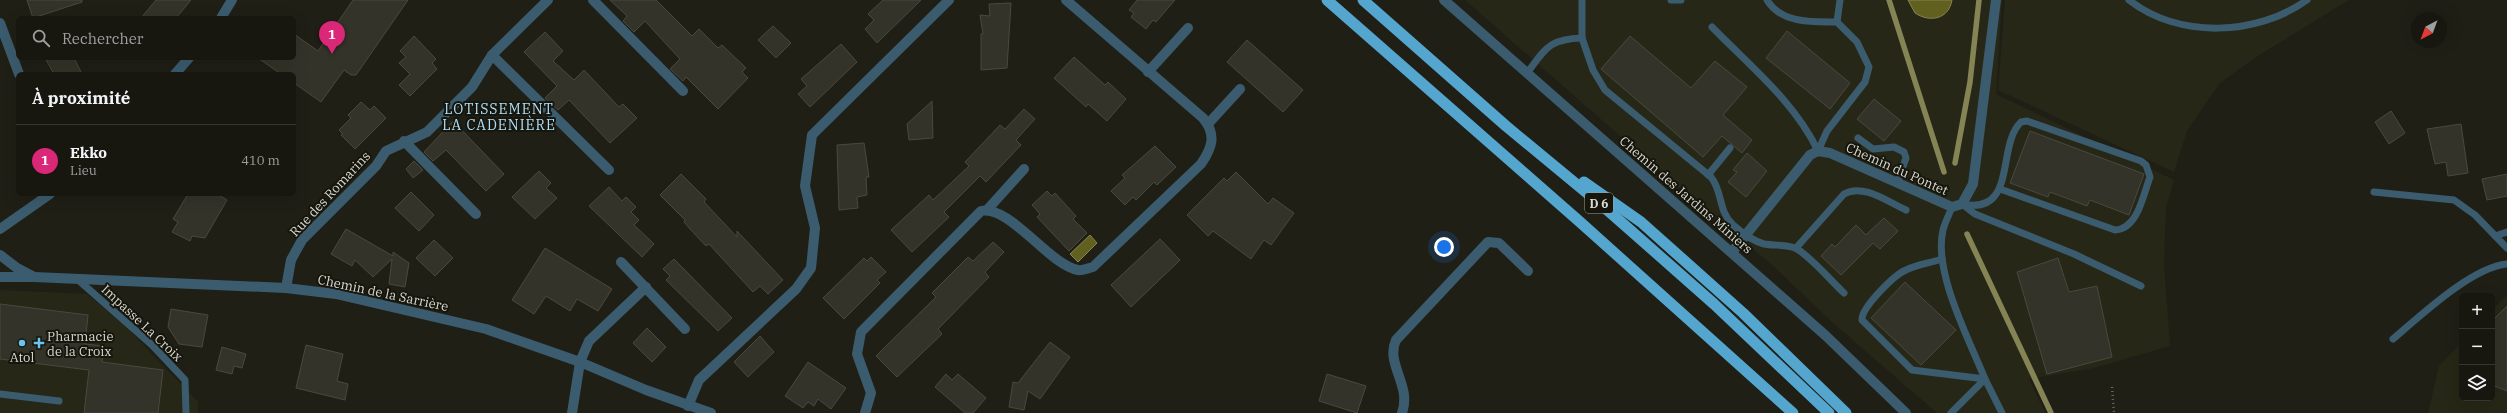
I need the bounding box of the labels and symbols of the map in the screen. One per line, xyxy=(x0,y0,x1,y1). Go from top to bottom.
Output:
north arrow xyxy=(2411,12,2447,48)
pin: 1 xyxy=(319,21,345,54)
district label: LOTISSEMENT LA CADENIÈRE xyxy=(442,100,556,134)
street label: Chemin des Jardins Miniers xyxy=(1616,133,1756,257)
street label: Chemin du Pontet xyxy=(1843,139,1951,199)
street label: Rue des Romarins xyxy=(286,148,374,240)
road number: D 6 xyxy=(1585,193,1613,213)
your location xyxy=(1434,237,1454,257)
street label: Chemin de la Sarrière xyxy=(316,271,450,315)
street label: Impasse La Croix xyxy=(98,281,186,365)
place label: Pharmacie de la Croix xyxy=(47,328,113,360)
marker: Atol xyxy=(17,338,27,348)
marker: Pharmacie de la Croix xyxy=(34,338,44,348)
place label: Atol xyxy=(10,349,34,366)

